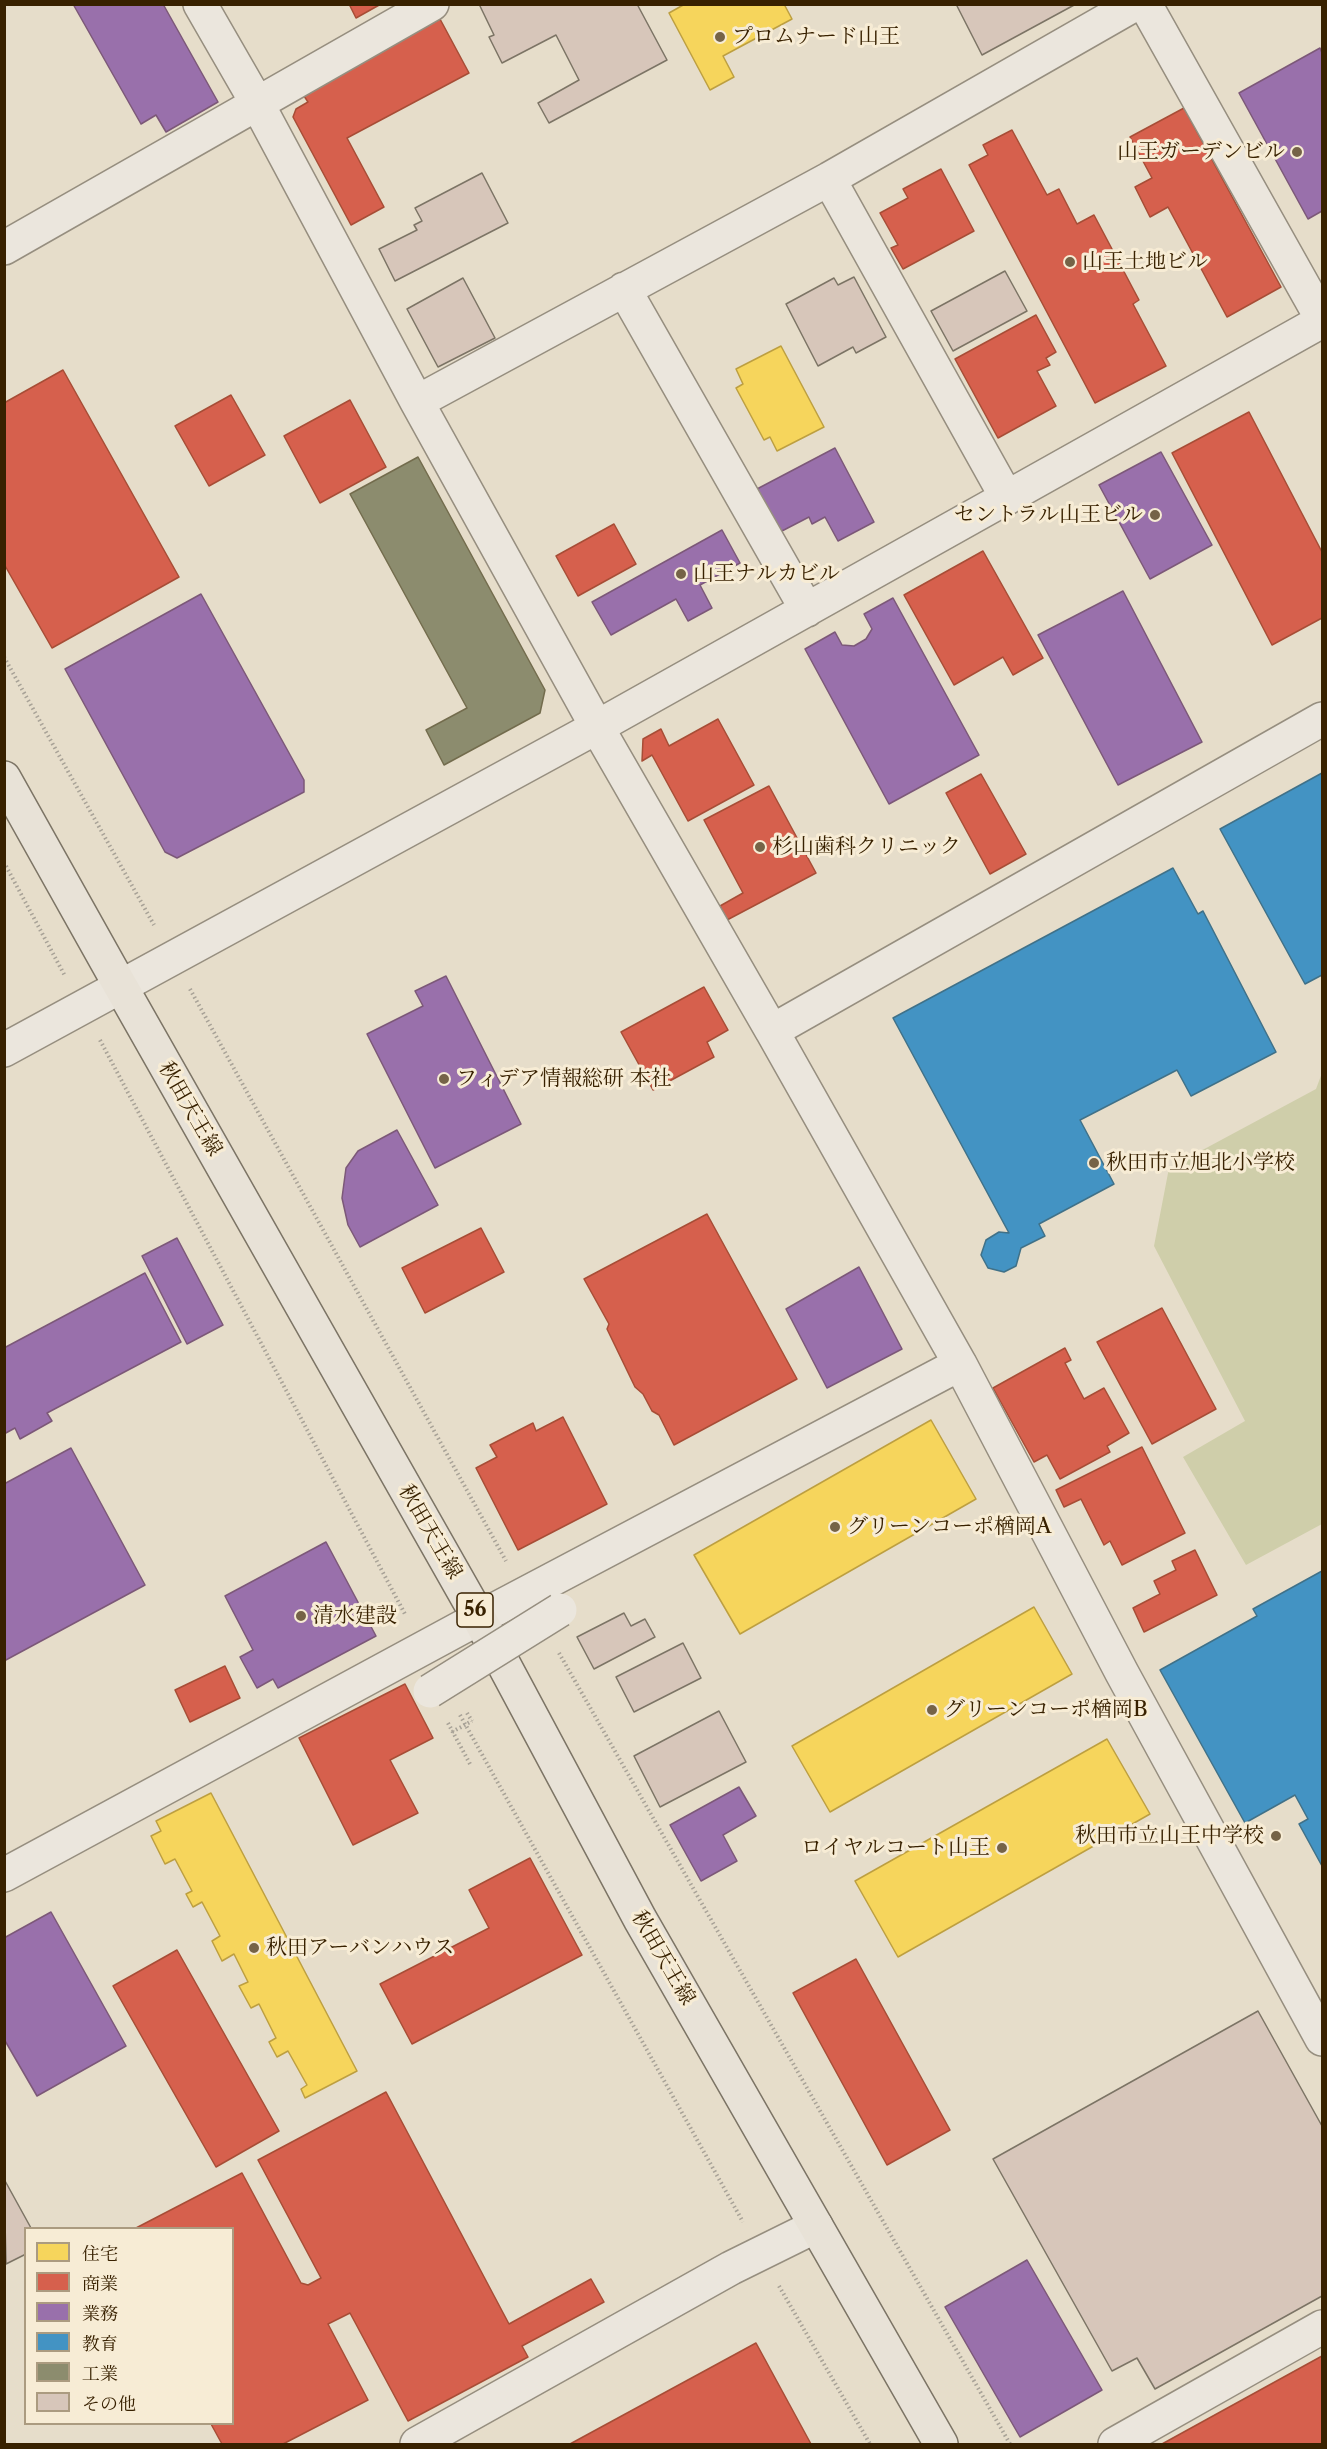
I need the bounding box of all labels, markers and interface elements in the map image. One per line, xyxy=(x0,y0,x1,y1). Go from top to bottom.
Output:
place label: プロムナード山王 xyxy=(732,24,900,50)
marker: プロムナード山王 xyxy=(713,30,727,44)
place label: 山王ガーデンビル xyxy=(1117,139,1285,165)
marker: 山王ガーデンビル xyxy=(1290,145,1304,159)
place label: 山王土地ビル xyxy=(1082,249,1208,275)
marker: 山王土地ビル xyxy=(1063,255,1077,269)
place label: セントラル山王ビル xyxy=(954,502,1143,528)
marker: セントラル山王ビル xyxy=(1148,508,1162,522)
place label: 山王ナルカビル xyxy=(693,561,840,587)
marker: 山王ナルカビル xyxy=(674,567,688,581)
place label: 杉山歯科クリニック xyxy=(772,834,961,860)
marker: 杉山歯科クリニック xyxy=(753,840,767,854)
street label: 秋田天王線 xyxy=(153,1057,227,1161)
place label: フィデア情報総研 本社 xyxy=(456,1066,672,1092)
marker: フィデア情報総研 本社 xyxy=(437,1072,451,1086)
place label: 秋田市立旭北小学校 xyxy=(1106,1150,1295,1176)
marker: 秋田市立旭北小学校 xyxy=(1087,1156,1101,1170)
street label: 秋田天王線 xyxy=(393,1480,467,1584)
place label: グリーンコーポ楢岡A xyxy=(847,1514,1052,1540)
marker: グリーンコーポ楢岡A xyxy=(828,1520,842,1534)
road number: 56 xyxy=(457,1593,493,1627)
place label: 清水建設 xyxy=(313,1603,397,1629)
marker: 清水建設 xyxy=(294,1609,308,1623)
place label: グリーンコーポ楢岡B xyxy=(944,1697,1148,1723)
marker: グリーンコーポ楢岡B xyxy=(925,1703,939,1717)
place label: 秋田市立山王中学校 xyxy=(1075,1823,1264,1849)
marker: 秋田市立山王中学校 xyxy=(1269,1829,1283,1843)
place label: ロイヤルコート山王 xyxy=(801,1835,990,1861)
marker: ロイヤルコート山王 xyxy=(995,1841,1009,1855)
street label: 秋田天王線 xyxy=(626,1906,700,2010)
place label: 秋田アーバンハウス xyxy=(266,1935,454,1961)
marker: 秋田アーバンハウス xyxy=(247,1941,261,1955)
legend xyxy=(24,2227,234,2425)
text: 住宅 xyxy=(82,2243,118,2265)
text: 商業 xyxy=(82,2273,118,2295)
text: 業務 xyxy=(82,2303,118,2325)
text: 教育 xyxy=(82,2333,118,2355)
text: 工業 xyxy=(82,2363,118,2385)
text: その他 xyxy=(82,2393,136,2415)

